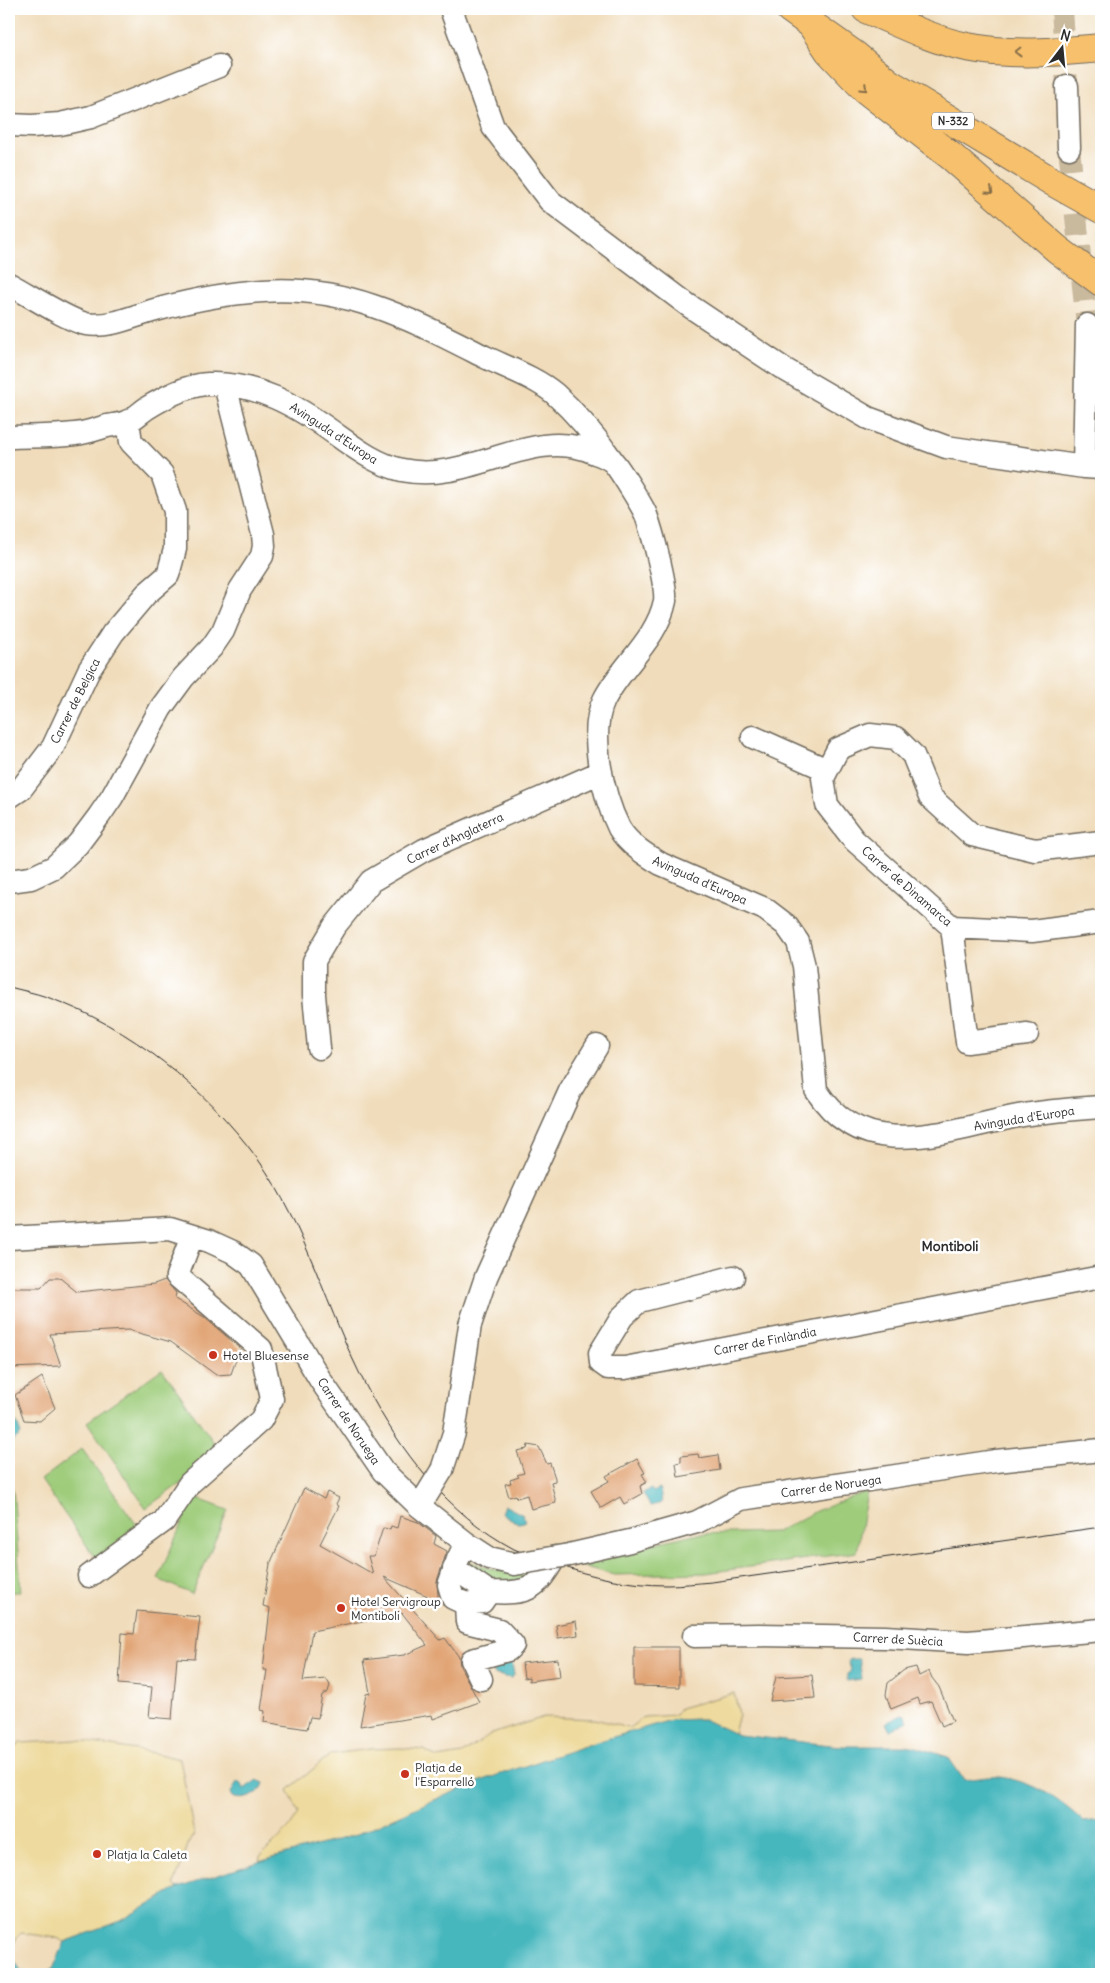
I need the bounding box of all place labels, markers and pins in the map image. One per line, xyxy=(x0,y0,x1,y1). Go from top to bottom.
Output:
place label: Hotel Bluesense xyxy=(223,1348,309,1363)
marker: Hotel Bluesense xyxy=(207,1349,219,1361)
place label: Hotel Servigroup Montiboli xyxy=(351,1594,441,1623)
marker: Hotel Servigroup Montiboli xyxy=(335,1602,347,1614)
place label: Platja de l'Esparrelló xyxy=(415,1760,474,1789)
marker: Platja de l'Esparrelló xyxy=(399,1768,411,1780)
place label: Platja la Caleta xyxy=(107,1847,187,1862)
marker: Platja la Caleta xyxy=(91,1848,103,1860)

